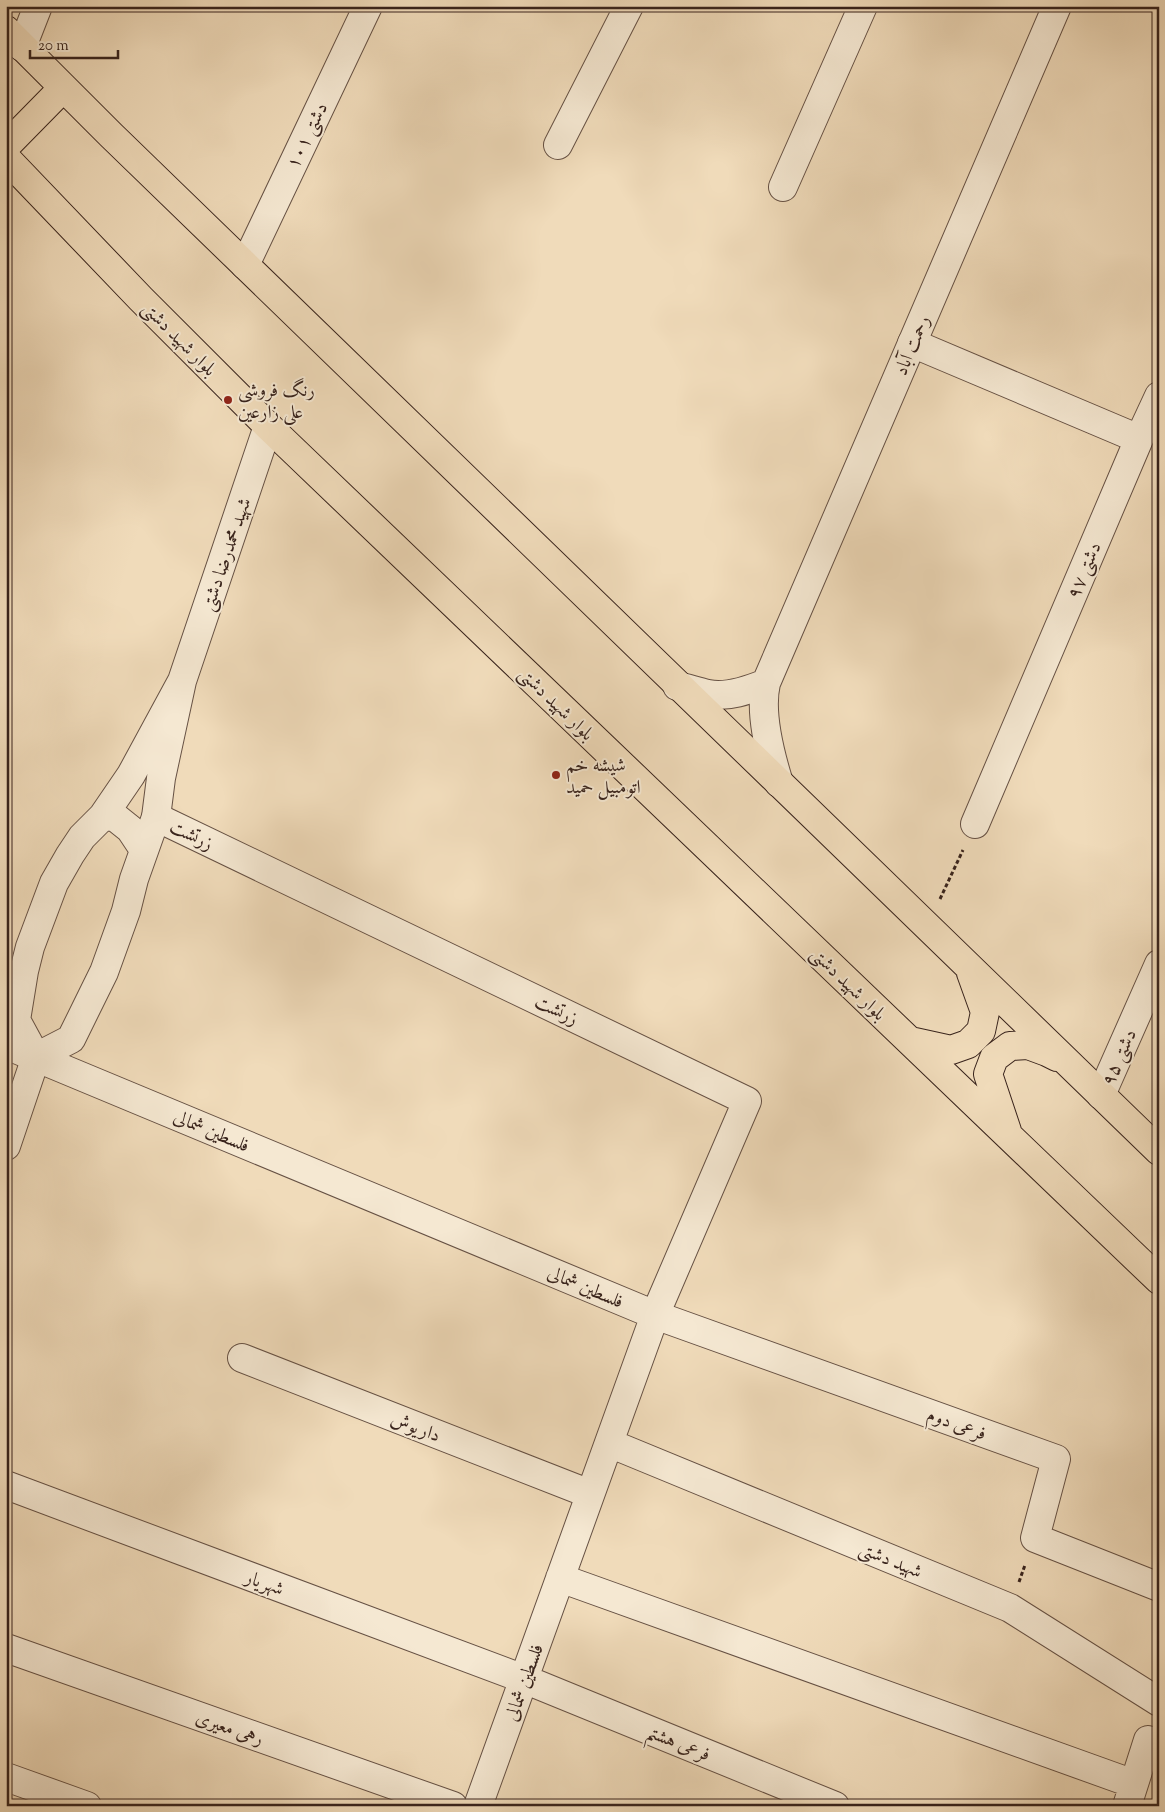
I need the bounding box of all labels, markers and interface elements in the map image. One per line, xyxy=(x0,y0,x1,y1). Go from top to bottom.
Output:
scale bar xyxy=(30,28,118,60)
text: 20 m xyxy=(38,36,69,57)
street label: دشتی ۱۰۱ xyxy=(281,98,336,174)
street label: بلوار شهید دشتی xyxy=(135,296,222,383)
street label: رحمت آباد xyxy=(889,312,938,380)
place label: رنگ فروشی علی زارعین xyxy=(238,377,315,427)
marker: رنگ فروشی علی زارعین xyxy=(222,394,234,406)
street label: شهید محمدرضا دشتی xyxy=(195,495,259,615)
street label: دشتی ۹۷ xyxy=(1061,538,1109,604)
street label: بلوار شهید دشتی xyxy=(511,662,599,748)
place label: شیشه خم اتومبیل حمید xyxy=(566,753,641,802)
marker: شیشه خم اتومبیل حمید xyxy=(550,769,562,781)
street label: زرتشت xyxy=(165,814,217,858)
street label: بلوار شهید دشتی xyxy=(803,942,891,1028)
street label: زرتشت xyxy=(530,989,582,1033)
street label: دشتی ۹۵ xyxy=(1096,1025,1145,1091)
street label: فلسطین شمالی xyxy=(169,1104,253,1160)
street label: فلسطین شمالی xyxy=(543,1260,627,1316)
street label: فرعی دوم xyxy=(922,1402,990,1449)
street label: داریوش xyxy=(386,1406,444,1450)
street label: شهید دشتی xyxy=(854,1536,926,1586)
street label: شهریار xyxy=(239,1564,287,1604)
street label: فلسطین شمالی xyxy=(499,1640,552,1725)
street label: رهی معیری xyxy=(191,1705,267,1754)
street label: فرعی هشتم xyxy=(641,1719,714,1773)

